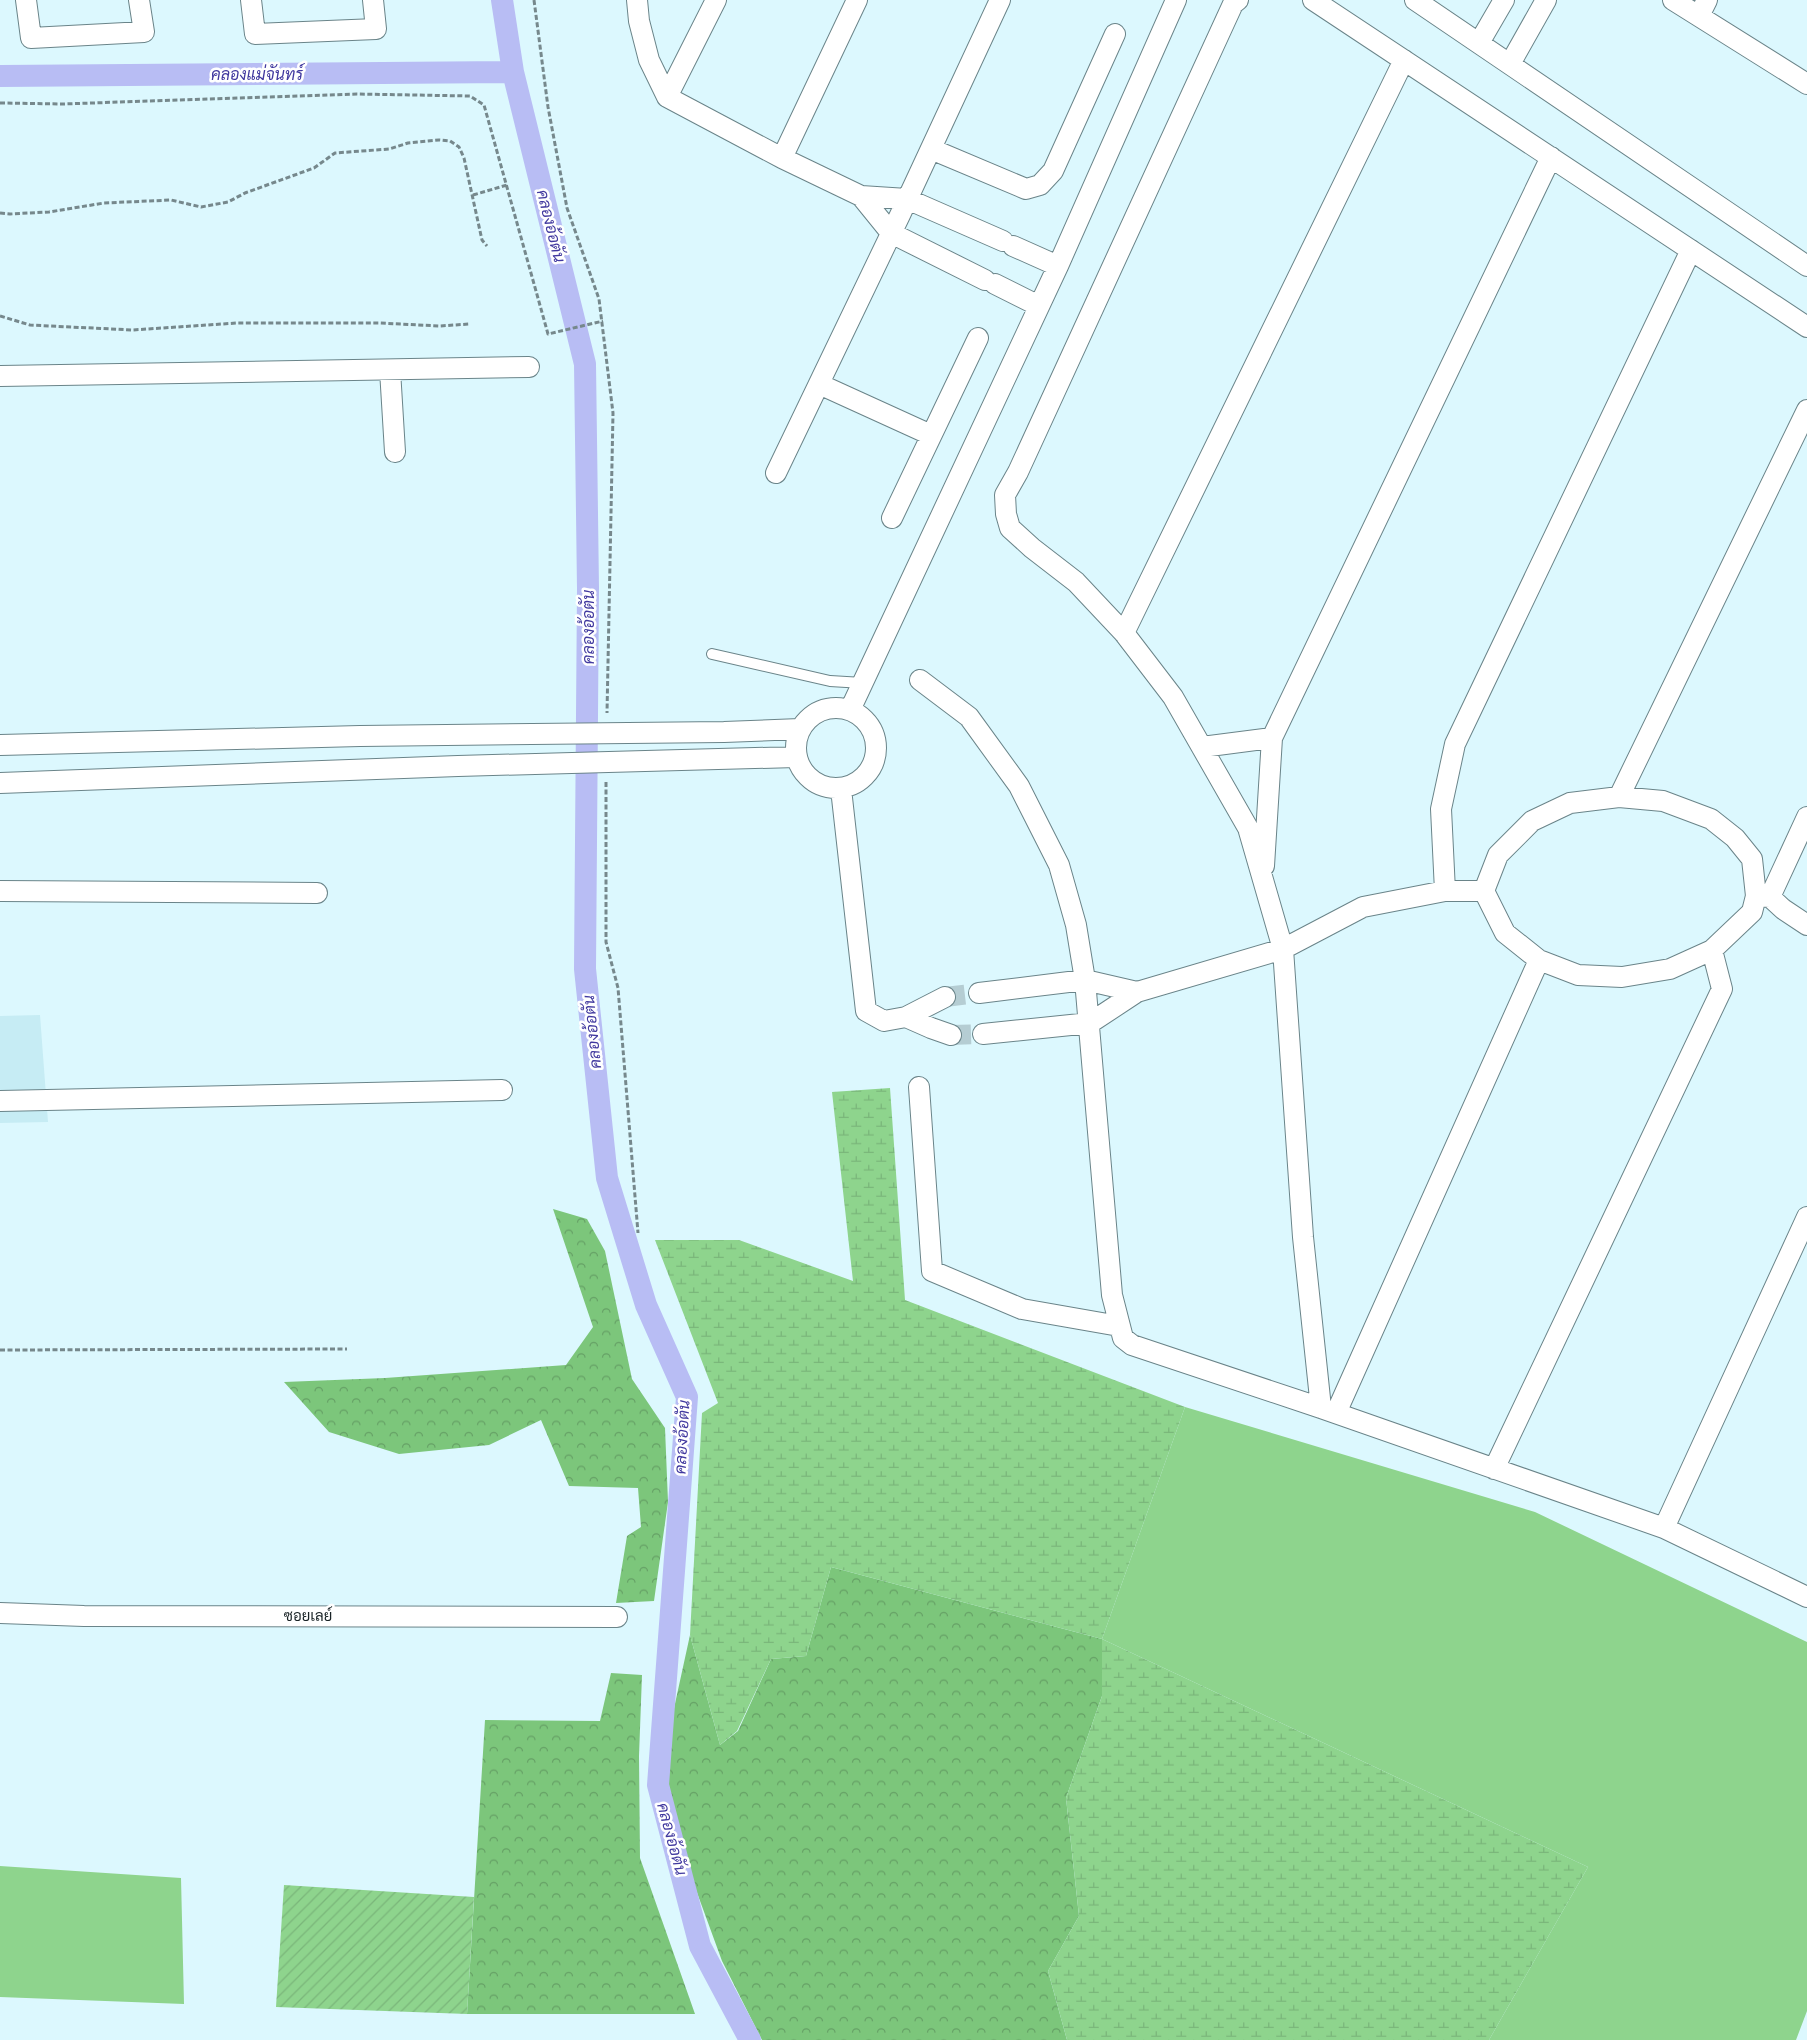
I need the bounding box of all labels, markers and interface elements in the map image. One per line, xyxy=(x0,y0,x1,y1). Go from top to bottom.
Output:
water label: คลองแม่จันทร์ xyxy=(211,62,305,84)
water label: คลองอ้อตัน xyxy=(533,187,571,264)
water label: คลองอ้อตัน xyxy=(577,590,598,664)
water label: คลองอ้อตัน xyxy=(577,994,605,1070)
water label: คลองอ้อตัน xyxy=(669,1399,693,1475)
street label: ซอยเลย์ xyxy=(284,1606,332,1625)
water label: คลองอ้อตัน xyxy=(653,1800,693,1877)

